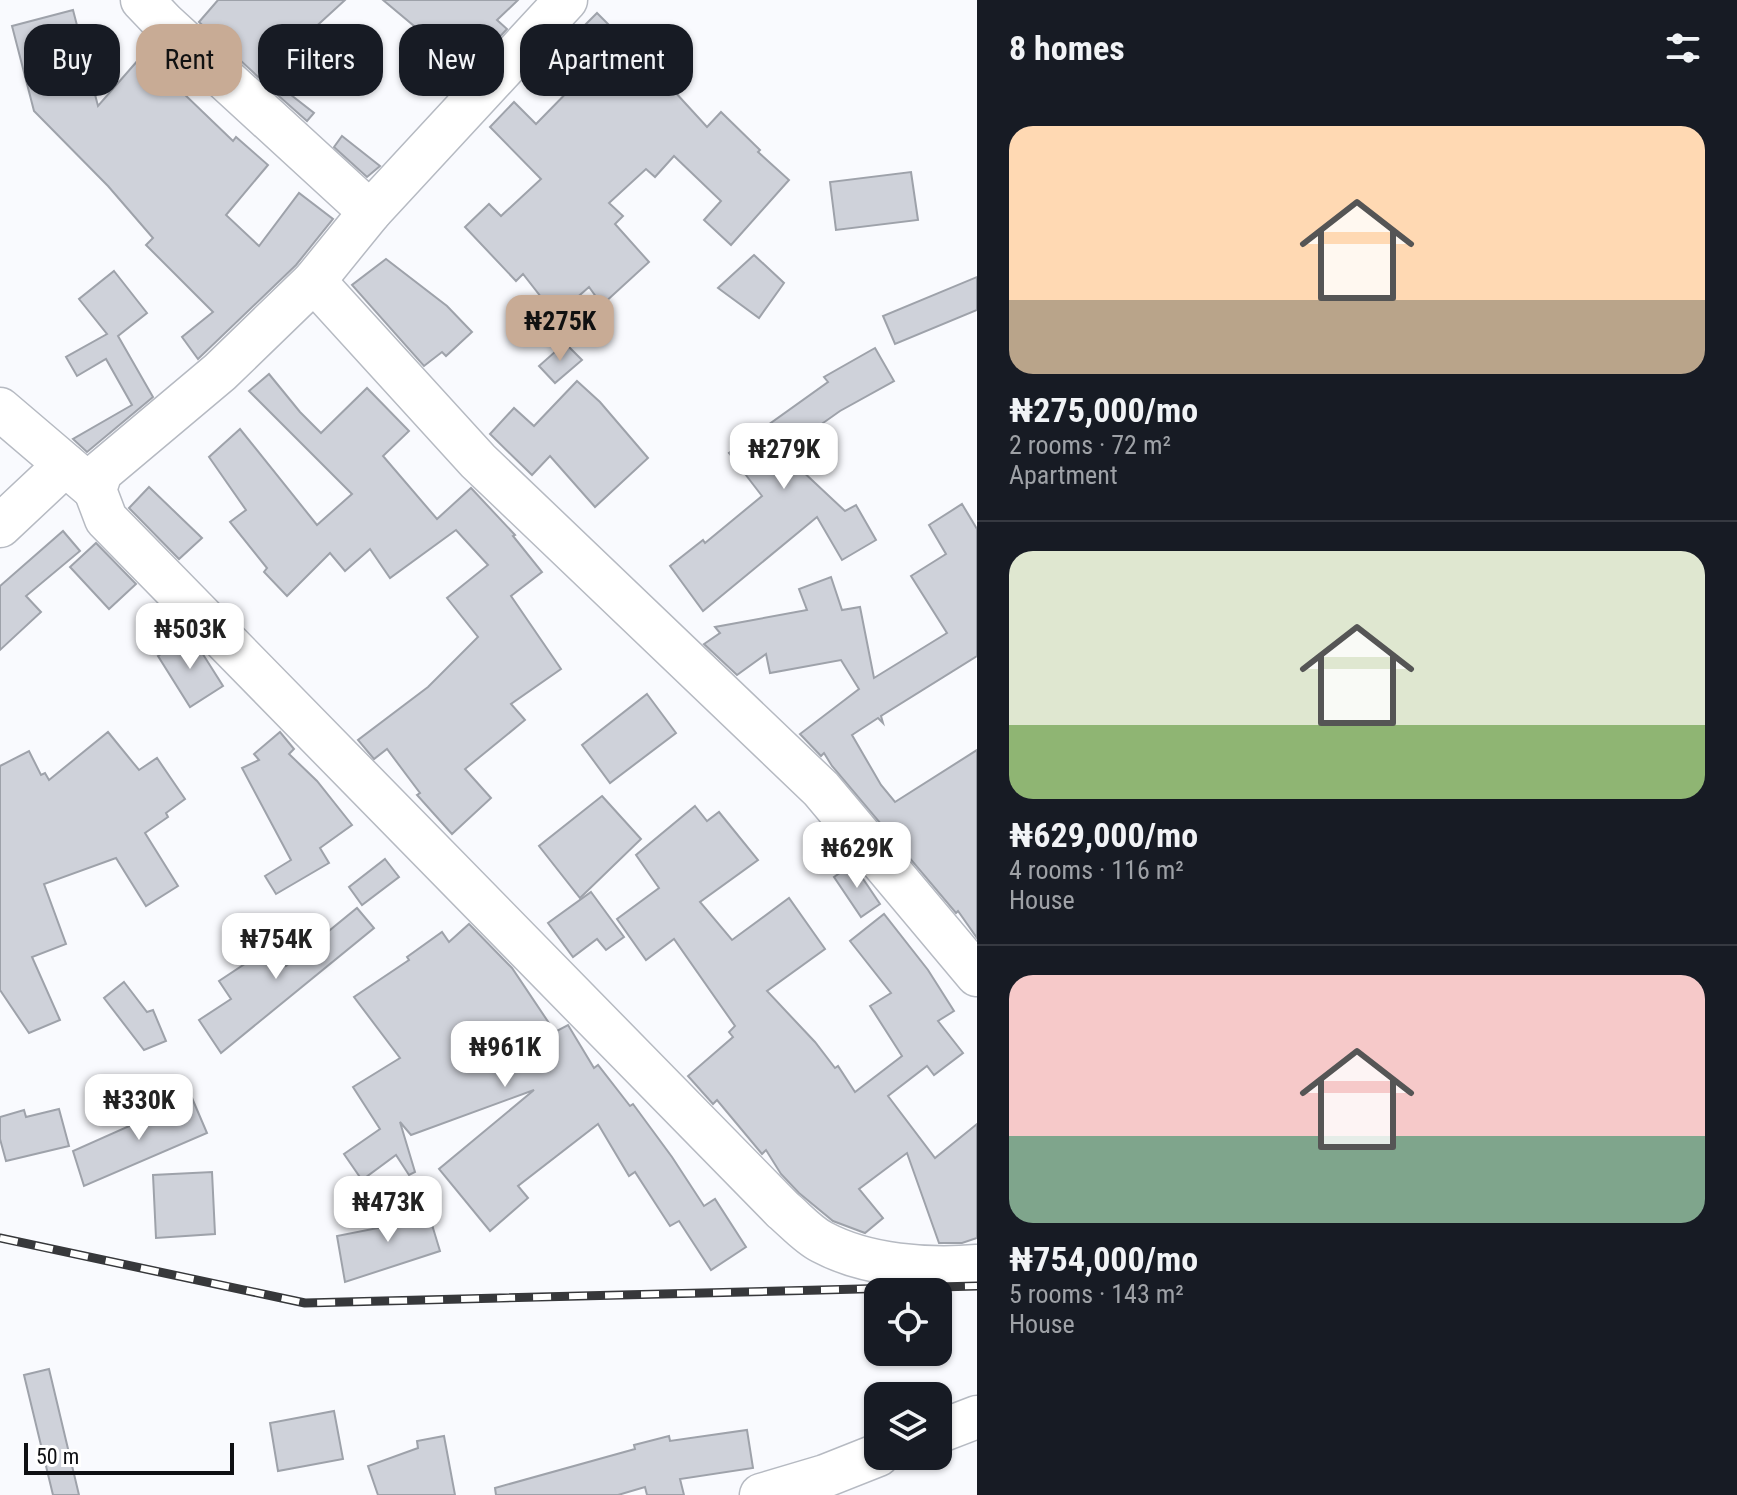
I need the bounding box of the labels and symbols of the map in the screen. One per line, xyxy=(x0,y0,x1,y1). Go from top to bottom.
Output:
pin: ₦275K xyxy=(504,295,616,363)
pin: ₦279K xyxy=(728,423,840,491)
pin: ₦503K xyxy=(134,603,246,671)
pin: ₦629K xyxy=(801,822,913,890)
pin: ₦754K xyxy=(220,913,332,981)
pin: ₦961K xyxy=(449,1021,561,1089)
pin: ₦330K xyxy=(83,1074,195,1142)
pin: ₦473K xyxy=(332,1176,444,1244)
scale bar xyxy=(24,1439,234,1475)

